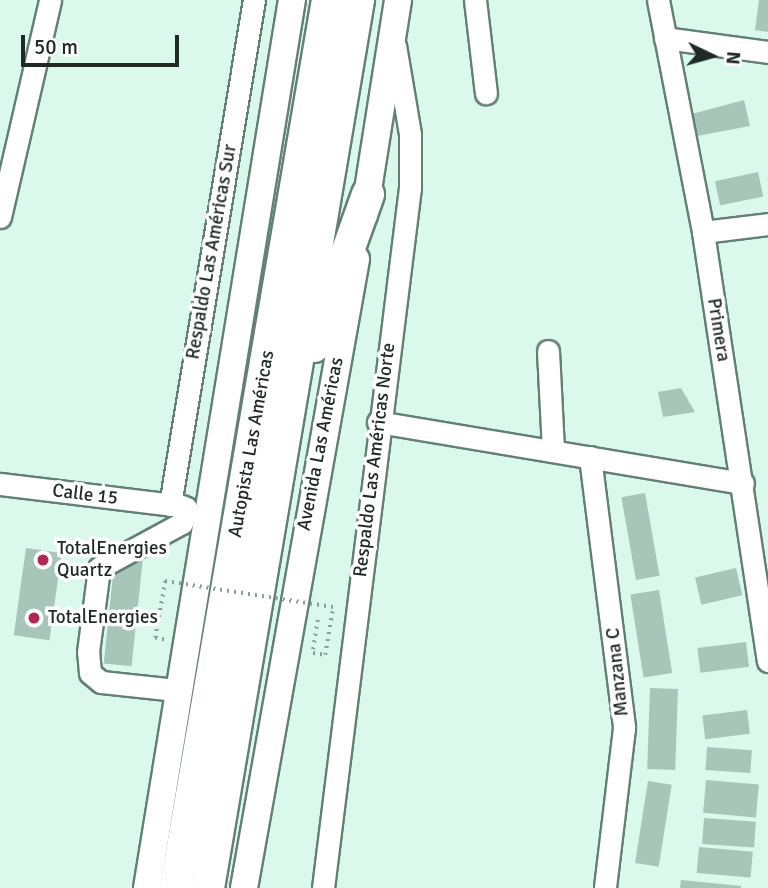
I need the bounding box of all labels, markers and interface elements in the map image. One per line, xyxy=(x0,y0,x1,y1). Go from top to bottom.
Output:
scale bar xyxy=(24,21,182,65)
north arrow xyxy=(677,21,747,91)
text: 50 m xyxy=(34,34,78,60)
text: N xyxy=(720,50,745,65)
street label: Respaldo Las Américas Sur xyxy=(182,143,242,361)
street label: Primera xyxy=(702,297,734,363)
street label: Respaldo Las Américas Norte xyxy=(349,341,401,579)
street label: Autopista Las Américas xyxy=(224,349,280,539)
street label: Avenida Las Américas xyxy=(293,355,349,533)
street label: Calle 15 xyxy=(51,480,119,510)
place label: TotalEnergies Quartz xyxy=(57,538,167,582)
marker: TotalEnergies Quartz xyxy=(35,552,51,568)
place label: TotalEnergies xyxy=(48,607,158,629)
marker: TotalEnergies xyxy=(26,610,42,626)
street label: Manzana C xyxy=(602,627,634,717)

